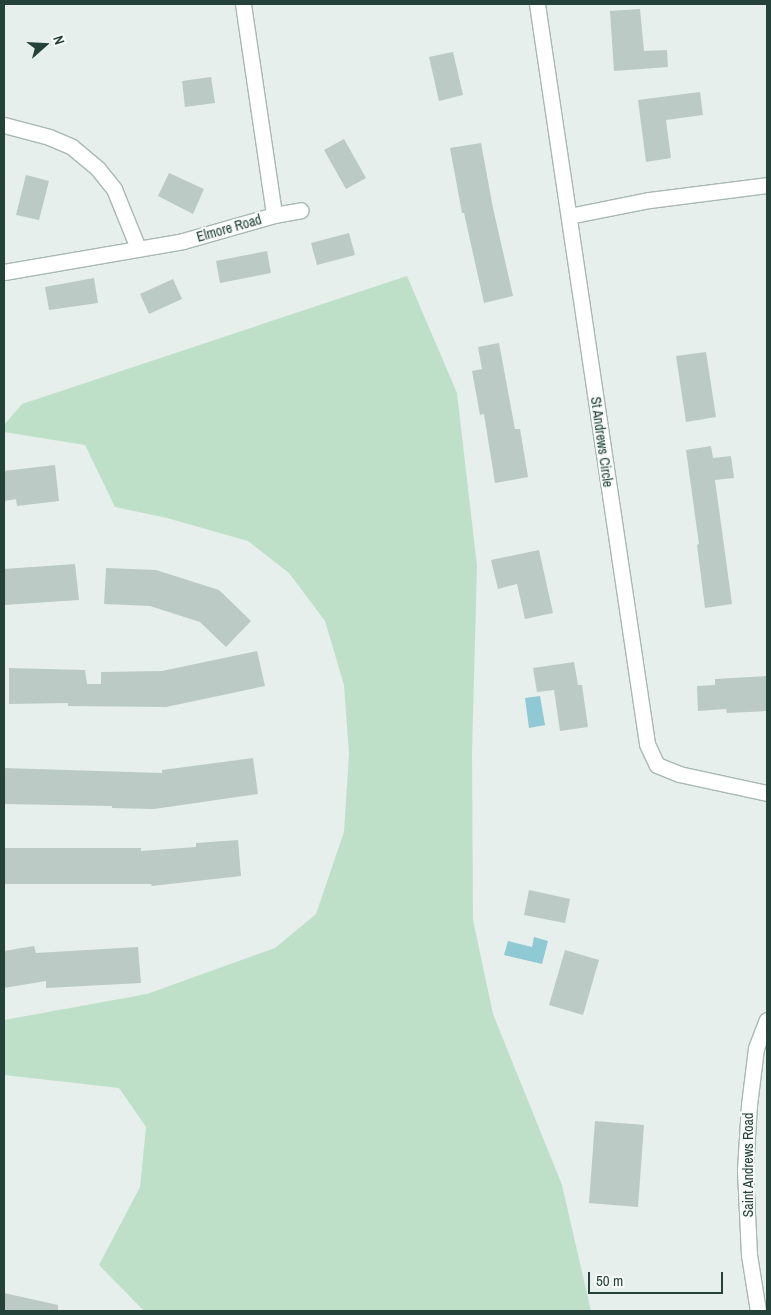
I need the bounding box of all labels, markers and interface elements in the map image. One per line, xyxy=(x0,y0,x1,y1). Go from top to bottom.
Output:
north arrow xyxy=(20,20,70,70)
text: N xyxy=(49,33,69,47)
street label: Elmore Road xyxy=(194,211,264,245)
street label: St Andrews Circle xyxy=(587,395,617,489)
street label: Saint Andrews Road xyxy=(740,1112,756,1218)
scale bar xyxy=(591,1262,726,1294)
text: 50 m xyxy=(596,1270,623,1291)

